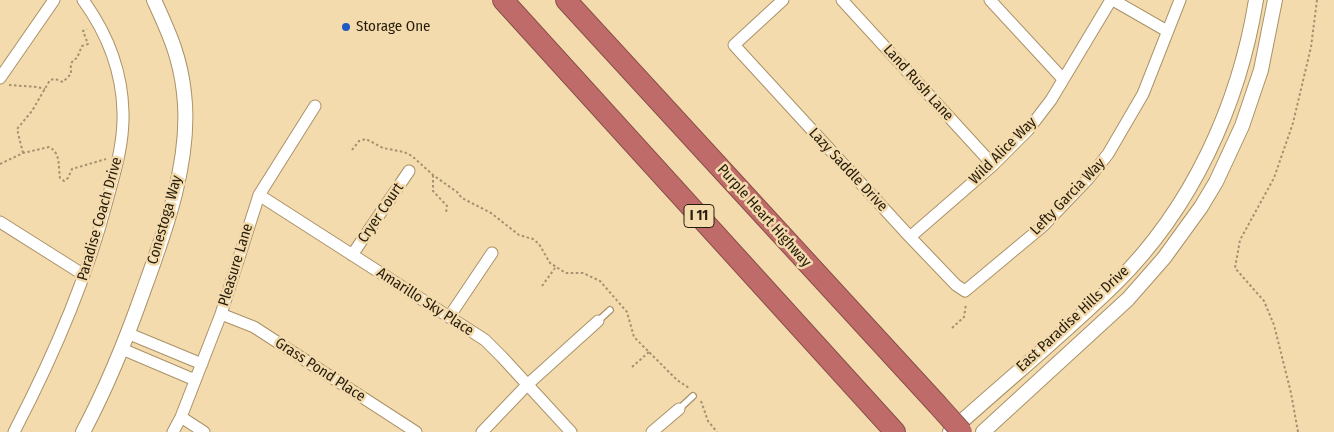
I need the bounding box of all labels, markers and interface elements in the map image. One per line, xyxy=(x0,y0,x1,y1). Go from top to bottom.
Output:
place label: Storage One xyxy=(356,18,430,36)
marker: Storage One xyxy=(340,21,352,33)
street label: Land Rush Lane xyxy=(879,41,957,125)
street label: Wild Alice Way xyxy=(966,114,1040,188)
street label: Lazy Saddle Drive xyxy=(805,125,891,215)
street label: Paradise Coach Drive xyxy=(74,155,126,283)
street label: Lefty Garcia Way xyxy=(1027,155,1109,239)
street label: Purple Heart Highway xyxy=(713,161,815,271)
street label: Conestoga Way xyxy=(144,173,186,267)
street label: Cryer Court xyxy=(354,180,408,246)
road number: I 11 xyxy=(684,205,714,228)
street label: Pleasure Lane xyxy=(215,222,257,308)
street label: East Paradise Hills Drive xyxy=(1013,262,1133,376)
street label: Amarillo Sky Place xyxy=(373,264,477,340)
street label: Grass Pond Place xyxy=(271,334,369,406)

